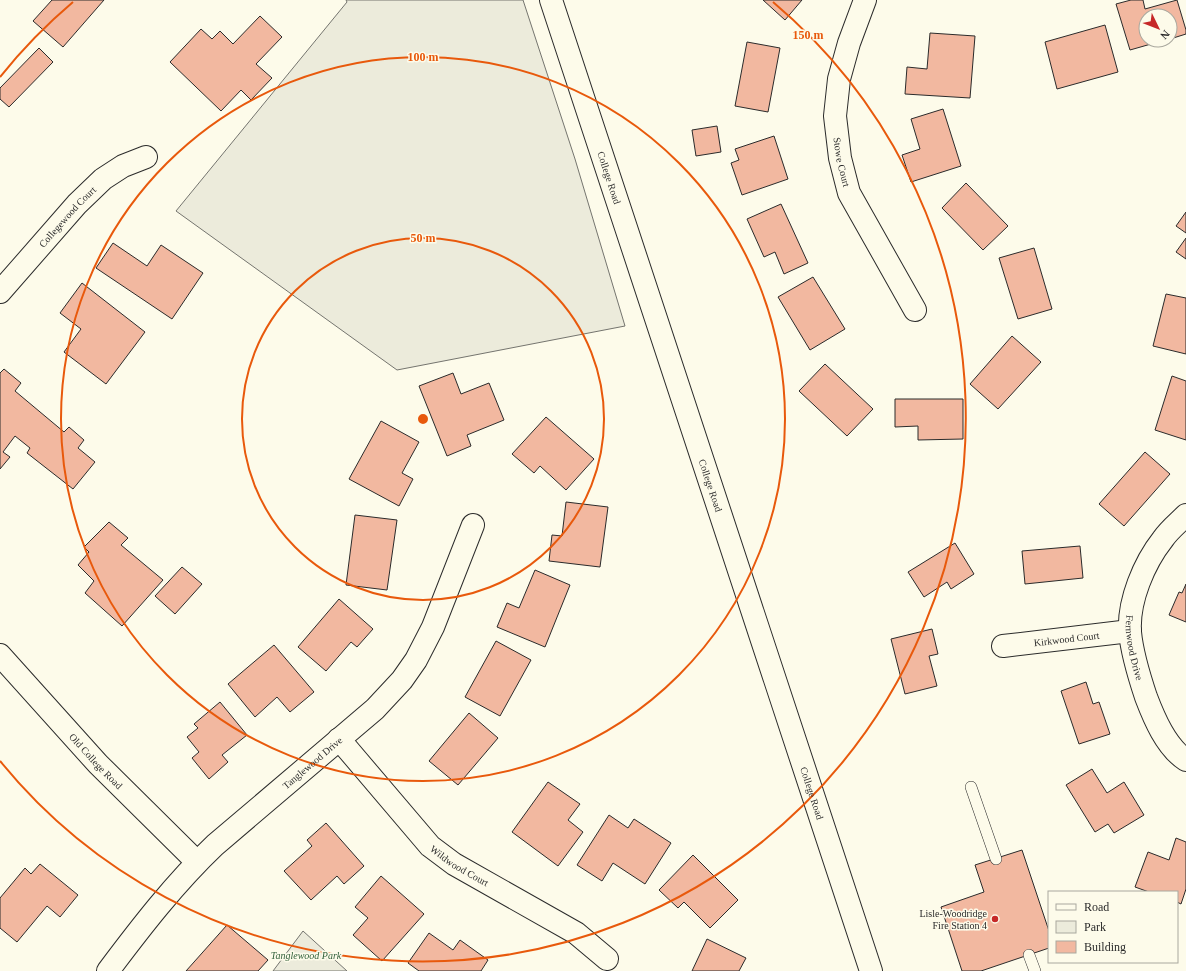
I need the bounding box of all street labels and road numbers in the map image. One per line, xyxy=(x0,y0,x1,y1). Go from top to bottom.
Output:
street label: Stowe Court xyxy=(832,137,853,188)
street label: College Road xyxy=(596,150,623,205)
street label: Collegewood Court xyxy=(36,184,98,249)
street label: College Road xyxy=(697,458,725,513)
street label: Fernwood Drive xyxy=(1124,615,1146,682)
street label: Kirkwood Court xyxy=(1033,629,1100,648)
street label: Old College Road xyxy=(67,731,125,791)
street label: Tanglewood Drive xyxy=(280,734,345,791)
street label: College Road xyxy=(799,765,826,821)
street label: Wildwood Court xyxy=(428,843,491,888)

